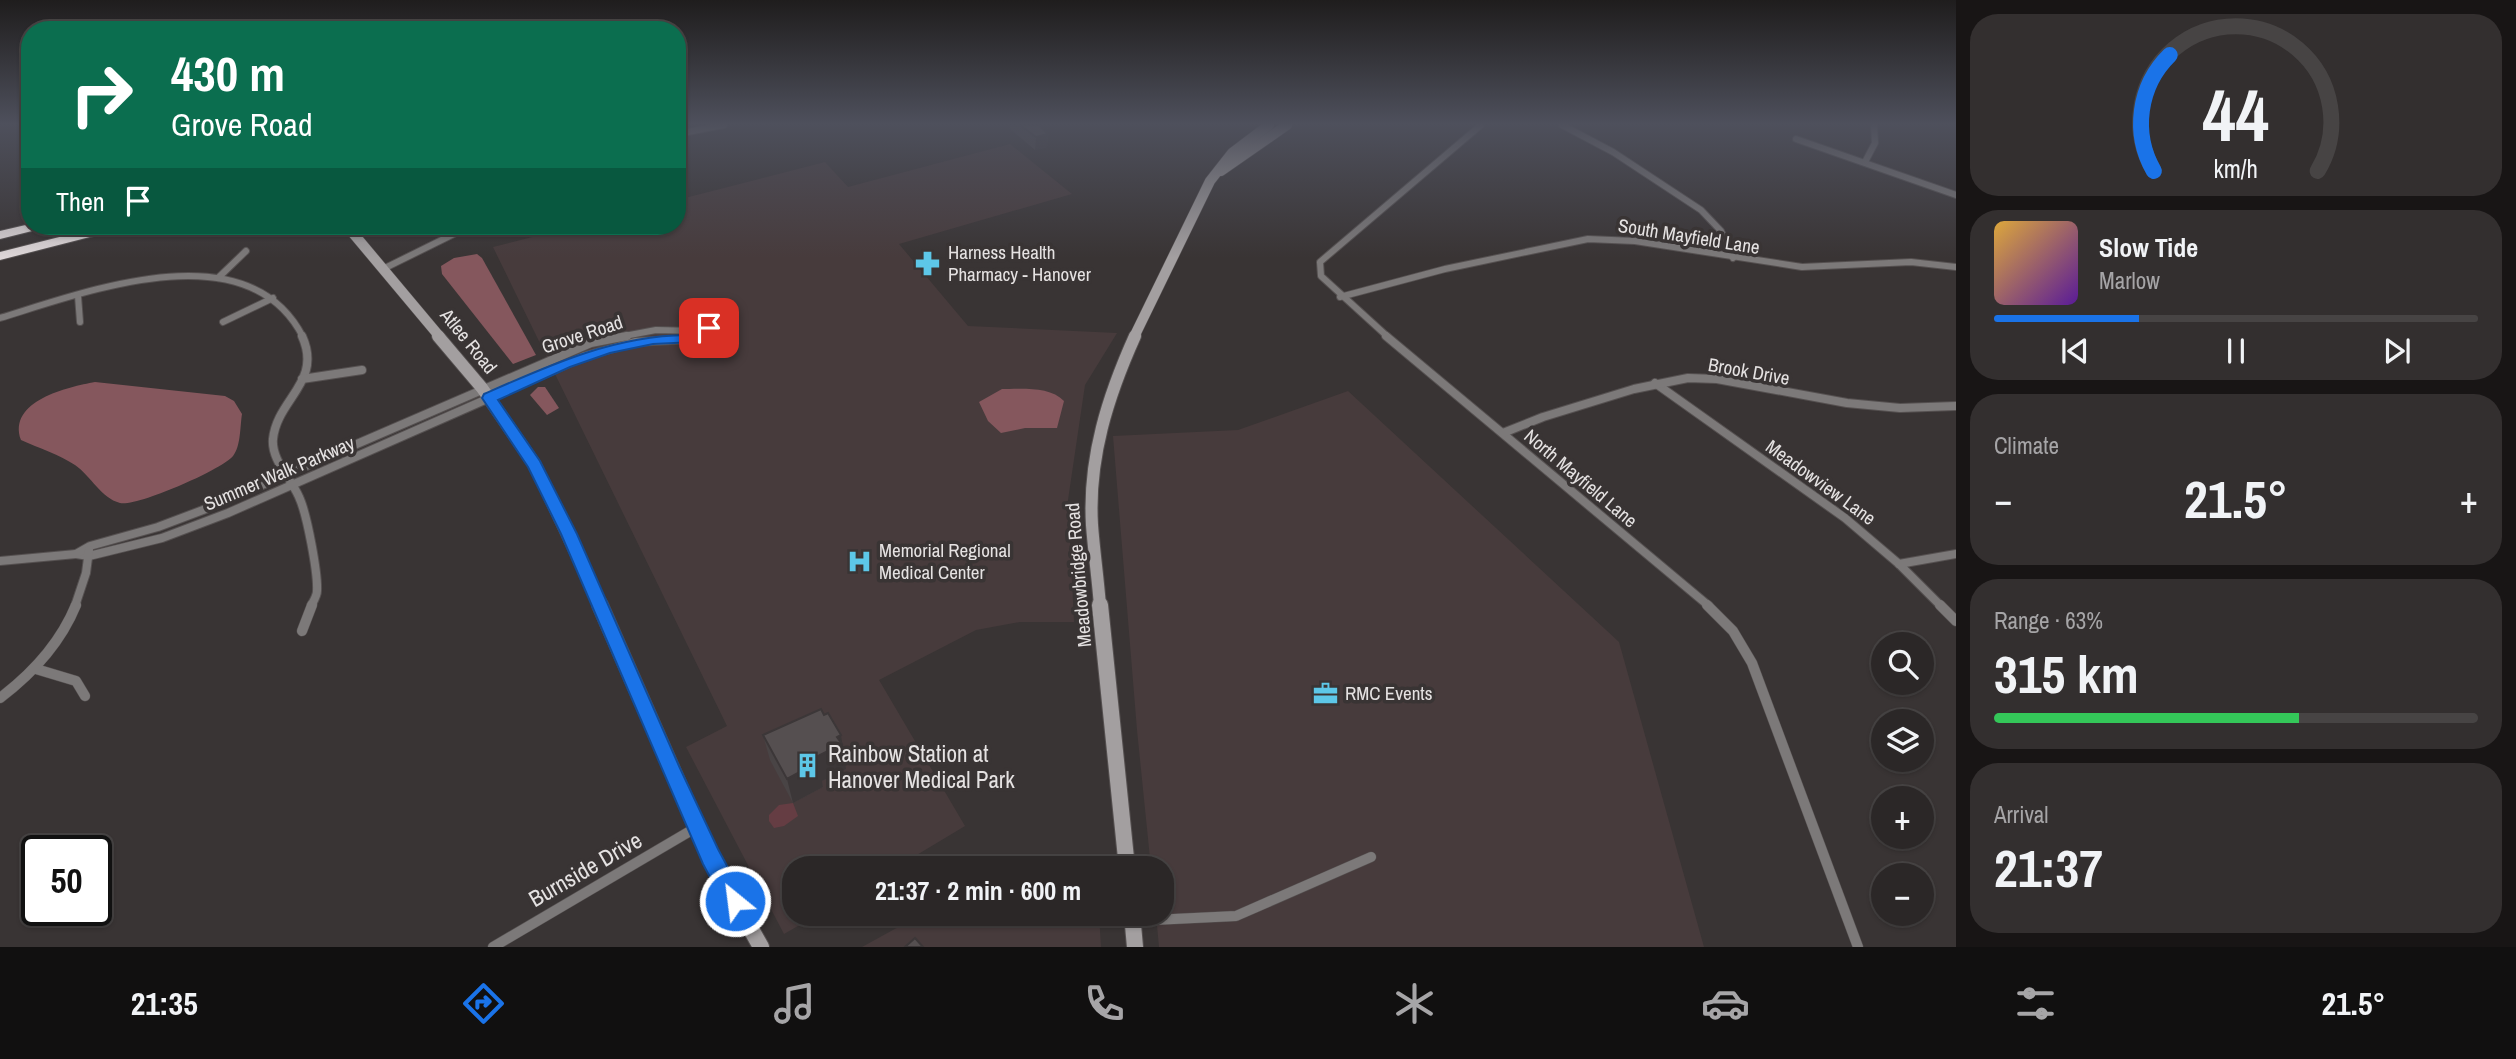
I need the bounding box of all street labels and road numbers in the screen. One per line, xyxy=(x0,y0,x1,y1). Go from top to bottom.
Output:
street label: South Mayfield Lane xyxy=(1616,212,1762,260)
street label: Atlee Road xyxy=(434,302,503,379)
street label: Grove Road xyxy=(538,309,626,359)
street label: Brook Drive xyxy=(1706,351,1792,391)
street label: North Mayfield Lane xyxy=(1519,423,1643,533)
street label: Summer Walk Parkway xyxy=(200,429,359,516)
street label: Meadowview Lane xyxy=(1761,433,1881,531)
street label: Meadowbridge Road xyxy=(1059,502,1097,648)
street label: Burnside Drive xyxy=(523,824,647,914)

